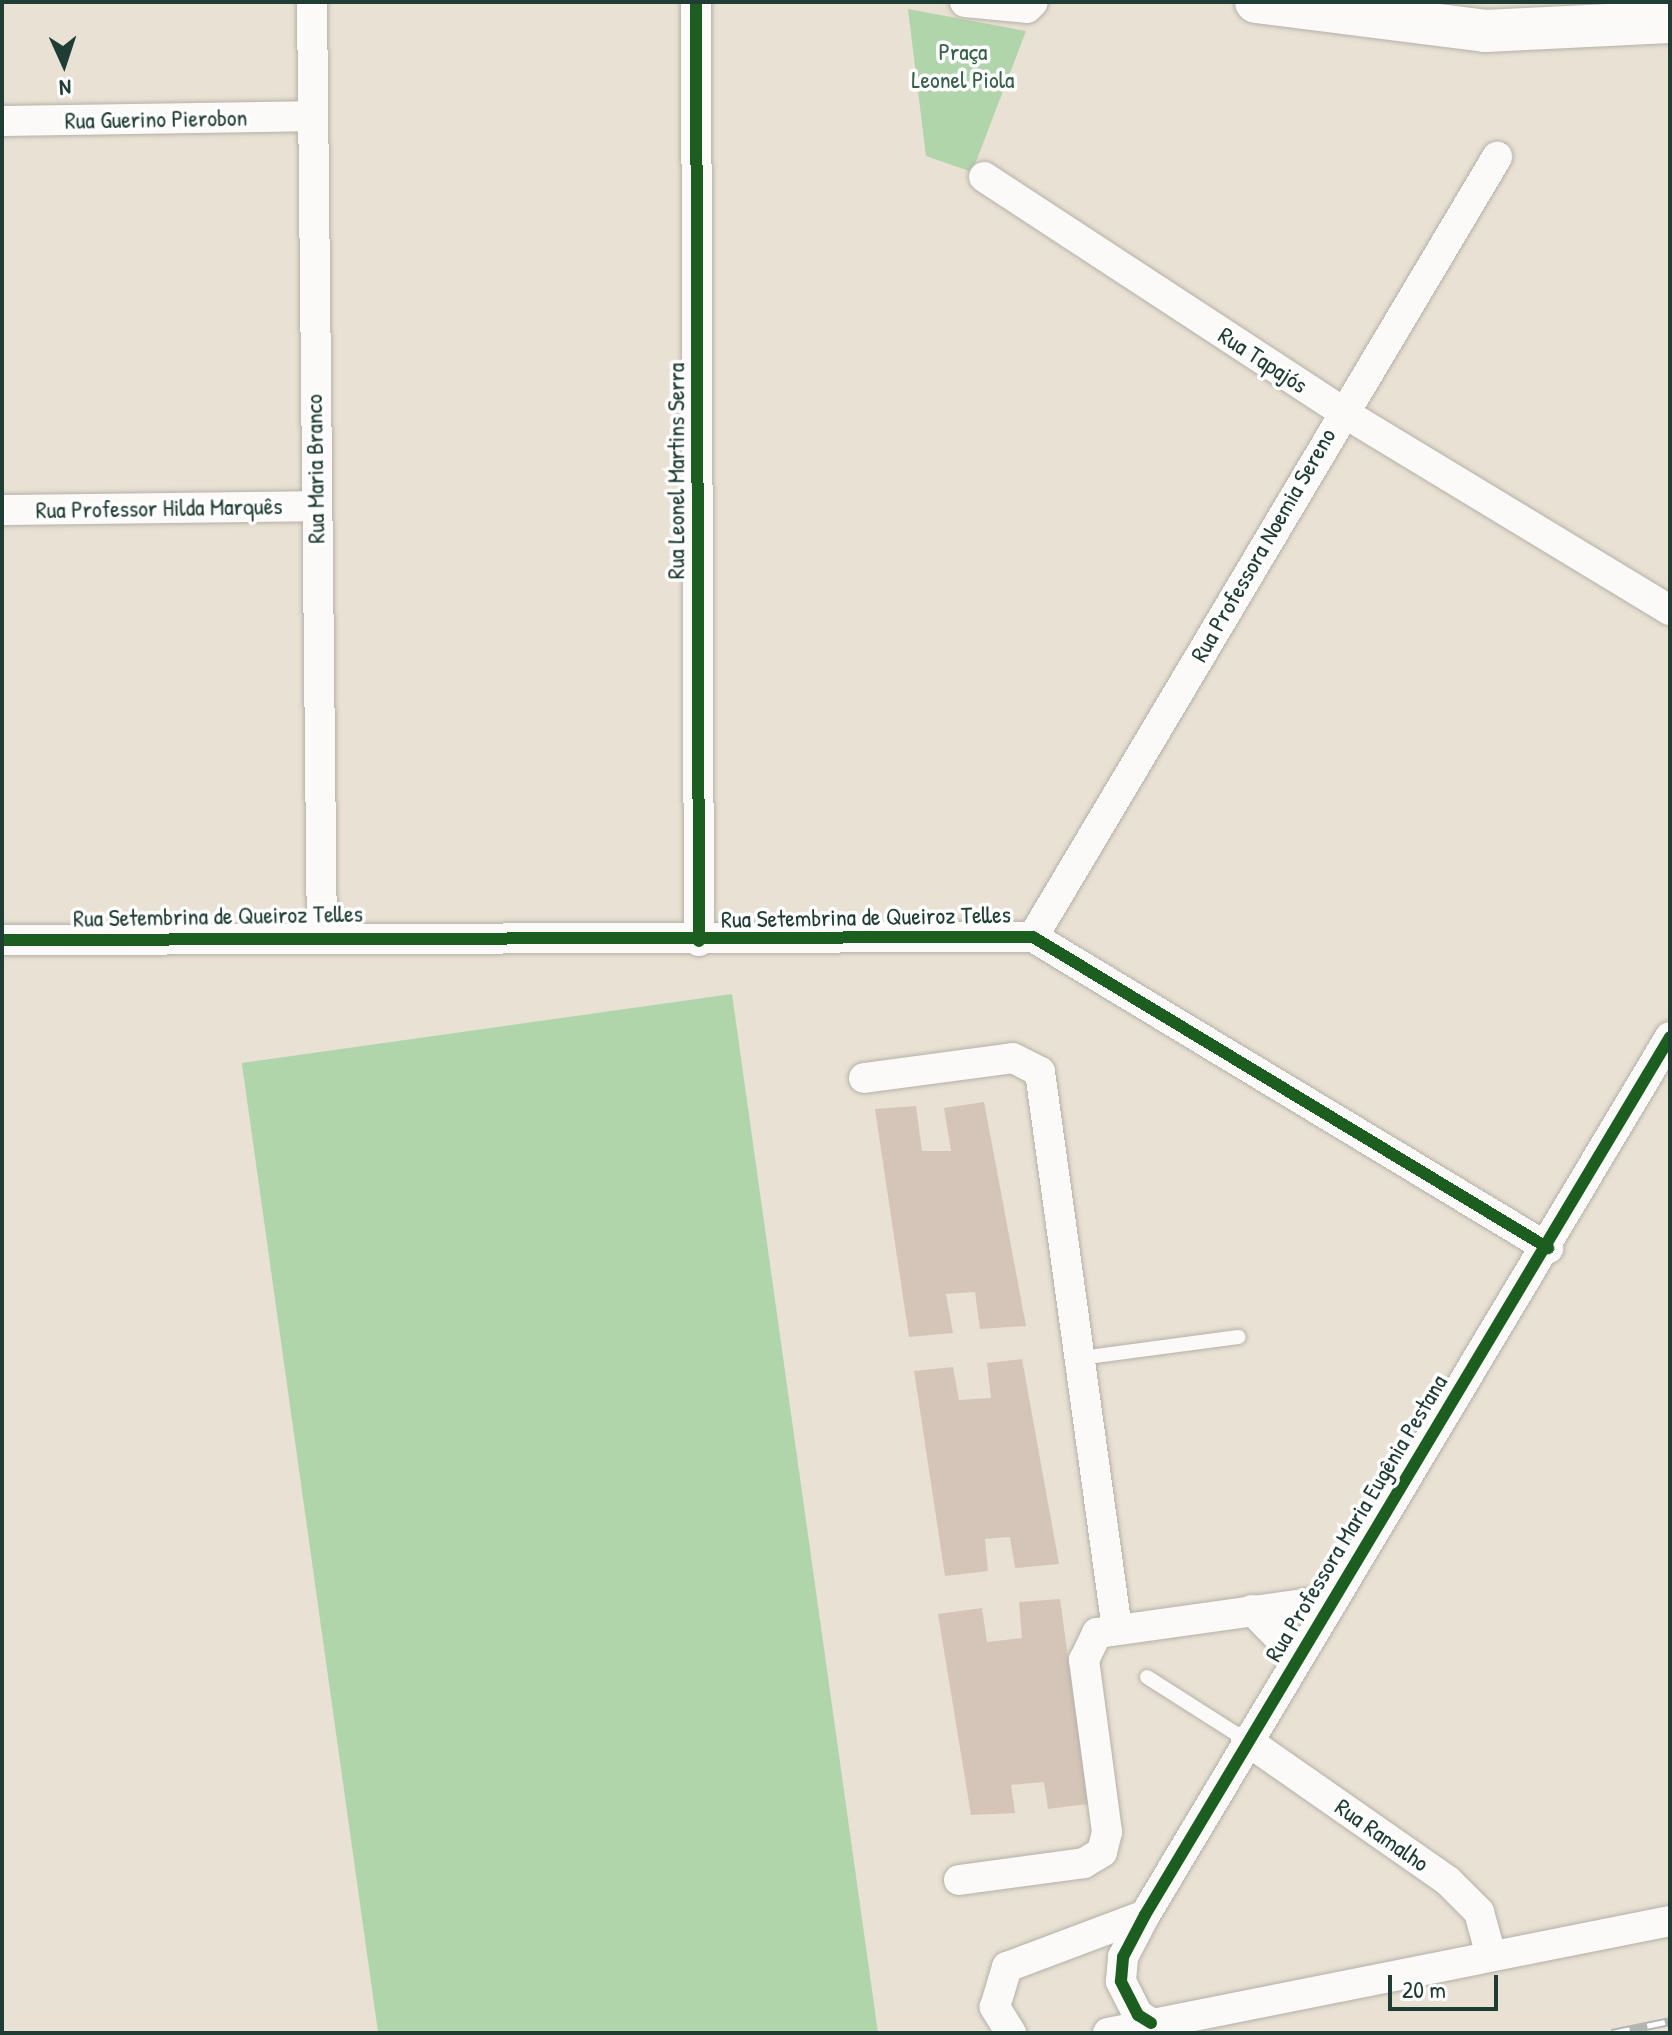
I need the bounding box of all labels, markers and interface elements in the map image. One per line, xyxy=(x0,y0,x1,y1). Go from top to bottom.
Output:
north arrow xyxy=(24,24,104,104)
park label: Praça Leonel Piola xyxy=(912,38,1014,94)
text: N xyxy=(59,73,72,103)
street label: Rua Guerino Pierobon xyxy=(64,103,248,135)
street label: Rua Tapajós xyxy=(1213,321,1313,399)
street label: Rua Leonel Martins Serra xyxy=(662,363,690,579)
street label: Rua Maria Branco xyxy=(299,394,331,544)
street label: Rua Professora Noemia Sereno xyxy=(1184,423,1342,667)
street label: Rua Professor Hilda Marquês xyxy=(35,491,283,525)
street label: Rua Setembrina de Queiroz Telles xyxy=(73,899,363,933)
street label: Rua Setembrina de Queiroz Telles xyxy=(721,900,1011,934)
street label: Rua Professora Maria Eugênia Pestana xyxy=(1259,1369,1453,1667)
street label: Rua Ramalho xyxy=(1330,1792,1434,1878)
scale bar xyxy=(1392,1959,1502,2009)
text: 20 m xyxy=(1402,1973,1446,2005)

